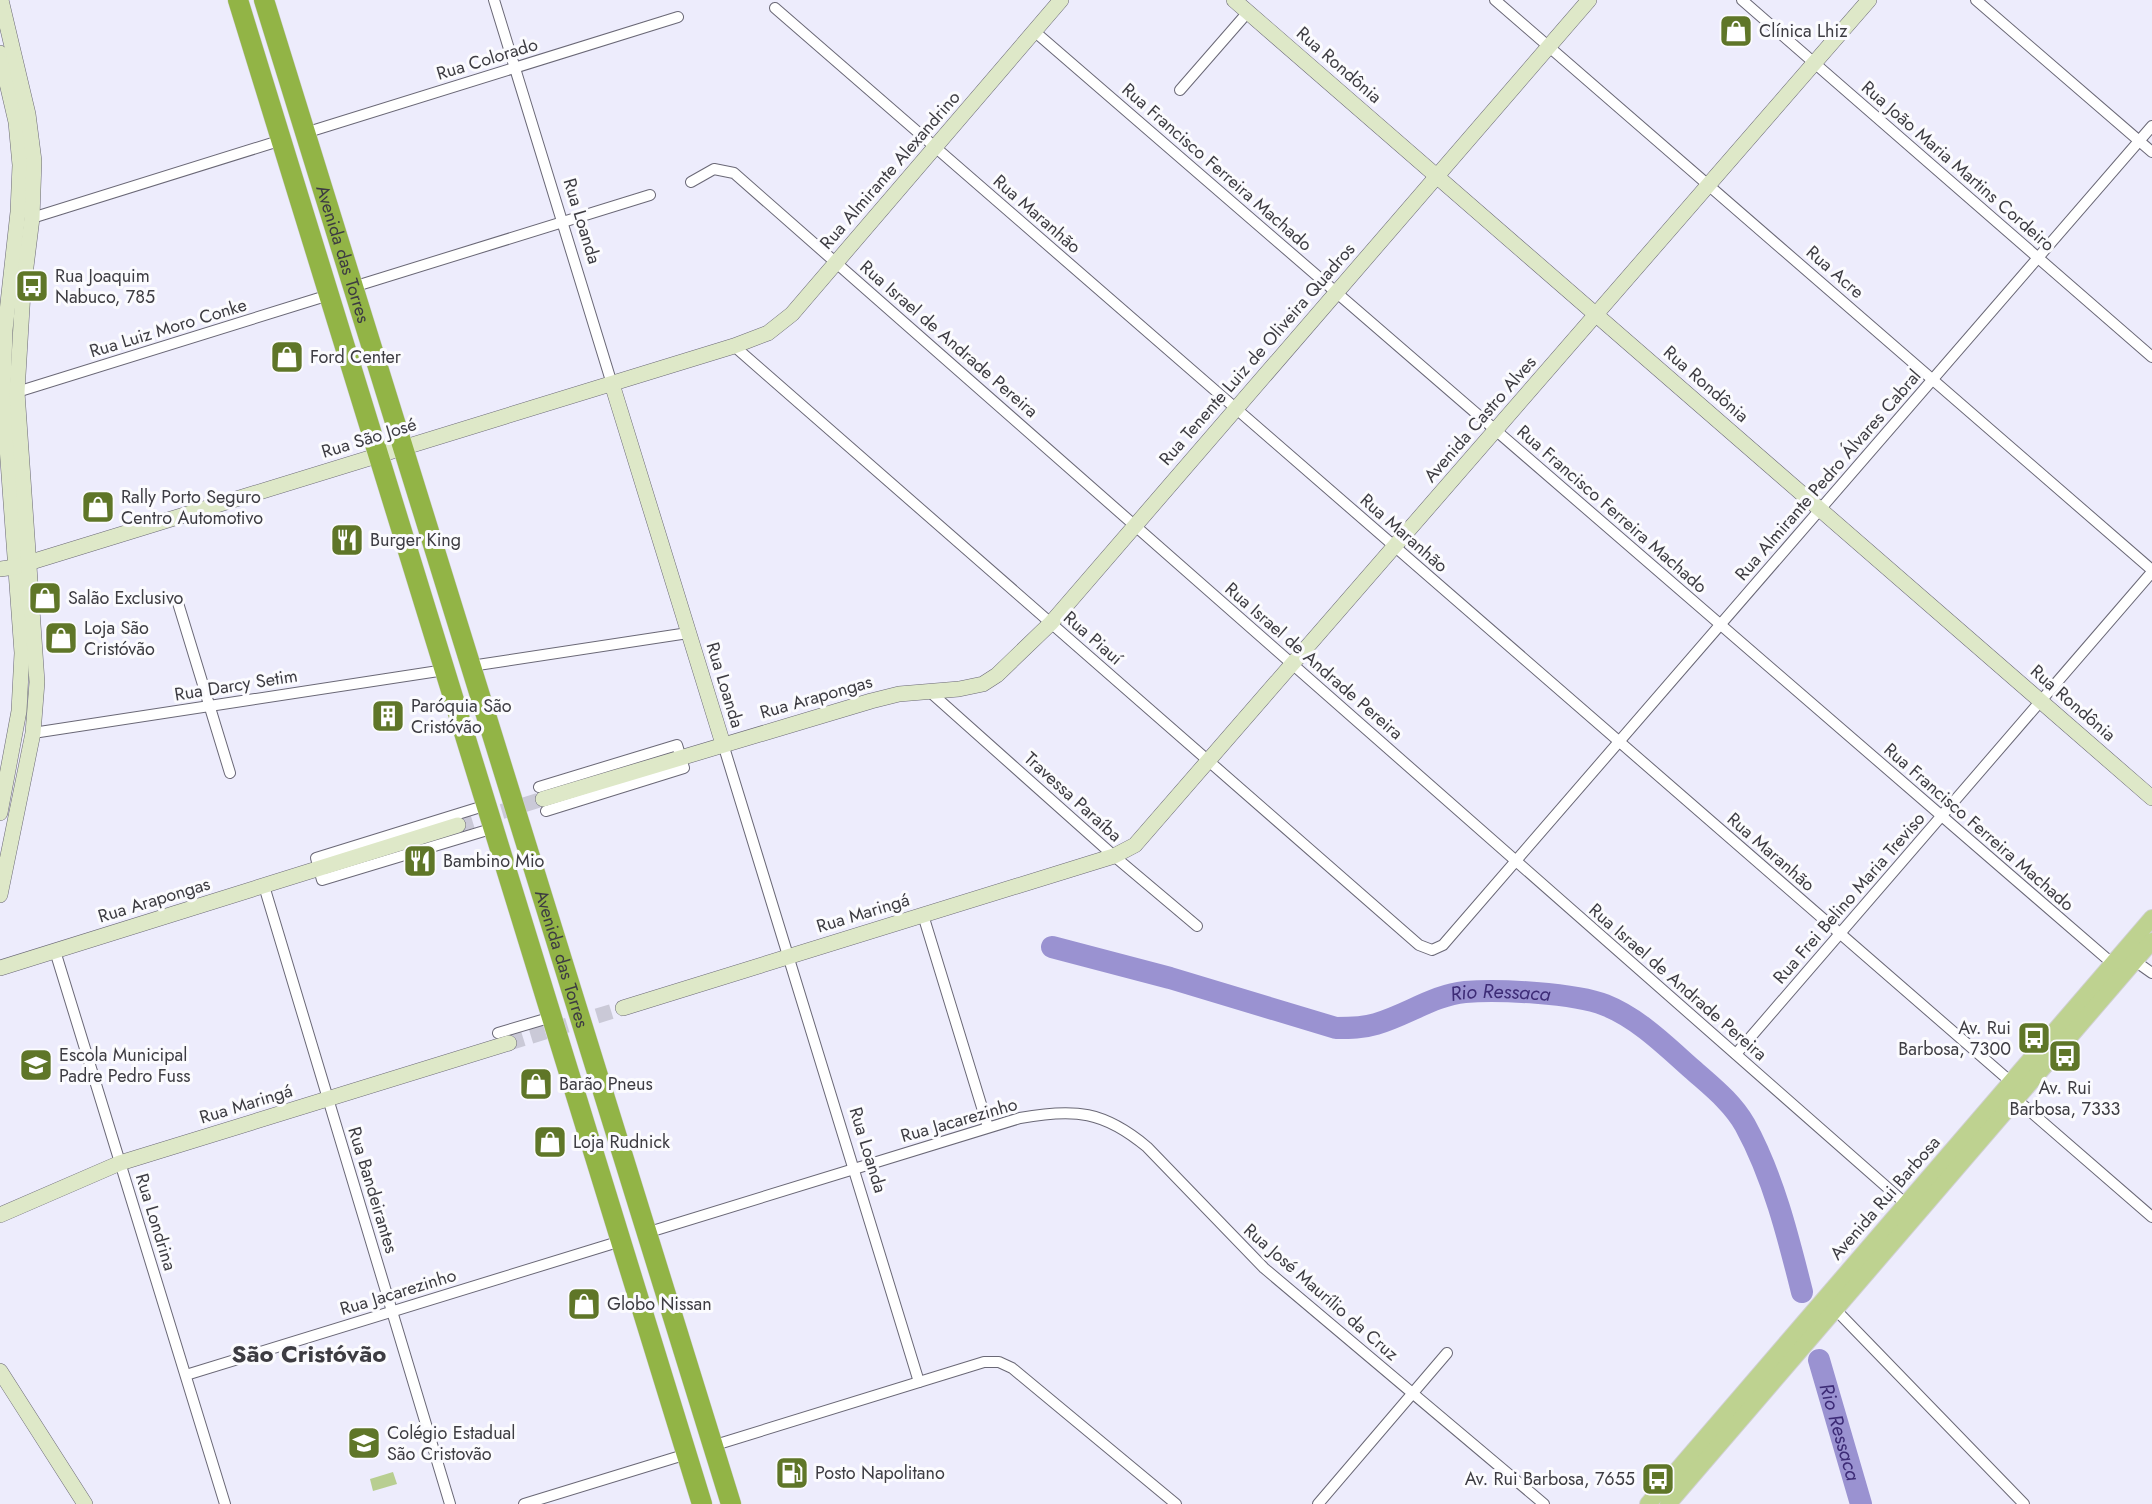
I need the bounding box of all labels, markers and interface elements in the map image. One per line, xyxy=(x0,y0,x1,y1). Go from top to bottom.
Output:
shop icon: Clínica Lhiz xyxy=(1718,13,1754,49)
place label: Clínica Lhiz xyxy=(1759,18,1848,44)
street label: Rua Rondônia xyxy=(1291,20,1387,110)
street label: Rua Colorado xyxy=(433,31,541,87)
street label: Rua João Maria Martins Cordeiro xyxy=(1856,75,2060,257)
street label: Rua Francisco Ferreira Machado xyxy=(1116,77,1318,257)
street label: Rua Almirante Alexandrino xyxy=(814,85,966,255)
street label: Rua Maranhão xyxy=(987,168,1087,260)
street label: Rua Loanda xyxy=(557,175,607,267)
street label: Avenida das Torres xyxy=(309,182,377,326)
street label: Rua Tenente Luiz de Oliveira Quadros xyxy=(1153,237,1361,471)
street label: Rua Acre xyxy=(1800,239,1870,305)
street label: Rua Israel de Andrade Pereira xyxy=(854,254,1044,424)
place label: Rua Joaquim Nabuco, 785 xyxy=(55,263,155,310)
bus stop icon: Rua Joaquim Nabuco, 785 xyxy=(14,268,50,304)
street label: Rua Luiz Moro Conke xyxy=(86,292,250,364)
shop icon: Ford Center xyxy=(269,339,305,375)
street label: Rua Rondônia xyxy=(1658,339,1754,429)
place label: Ford Center xyxy=(310,344,402,370)
street label: Avenida Castro Alves xyxy=(1418,350,1542,488)
street label: Rua Almirante Pedro Álvares Cabral xyxy=(1729,364,1927,586)
street label: Rua São José xyxy=(318,411,420,465)
street label: Rua Francisco Ferreira Machado xyxy=(1511,419,1713,599)
place label: Rally Porto Seguro Centro Automotivo xyxy=(121,484,263,531)
street label: Rua Maranhão xyxy=(1354,487,1454,579)
shop icon: Rally Porto Seguro Centro Automotivo xyxy=(80,489,116,525)
restaurant icon: Burger King xyxy=(329,522,365,558)
place label: Burger King xyxy=(370,527,461,553)
street label: Rua Israel de Andrade Pereira xyxy=(1219,576,1409,746)
shop icon: Salão Exclusivo xyxy=(27,580,63,616)
place label: Salão Exclusivo xyxy=(68,585,184,611)
street label: Rua Piauí xyxy=(1058,605,1129,672)
place label: Loja São Cristóvão xyxy=(84,615,155,662)
shop icon: Loja São Cristóvão xyxy=(43,620,79,656)
street label: Rua Loanda xyxy=(700,639,750,731)
street label: Rua Rondônia xyxy=(2025,658,2121,748)
street label: Rua Darcy Setim xyxy=(172,662,300,708)
street label: Rua Arapongas xyxy=(757,669,875,725)
place label: Paróquia São Cristóvão xyxy=(411,693,512,740)
building icon: Paróquia São Cristóvão xyxy=(370,698,406,734)
street label: Rua Francisco Ferreira Machado xyxy=(1878,737,2080,917)
street label: Travessa Paraíba xyxy=(1018,746,1128,848)
street label: Rua Maranhão xyxy=(1721,806,1821,898)
street label: Rua Frei Belino Maria Treviso xyxy=(1767,806,1931,990)
restaurant icon: Bambino Mio xyxy=(402,843,438,879)
place label: Bambino Mio xyxy=(443,848,545,874)
street label: Rua Arapongas xyxy=(95,871,213,929)
street label: Avenida das Torres xyxy=(528,887,595,1031)
street label: Rua Maringá xyxy=(813,887,913,939)
street label: Rua Israel de Andrade Pereira xyxy=(1583,897,1773,1067)
water label: Rio Ressaca xyxy=(1447,977,1552,1009)
place label: Av. Rui Barbosa, 7300 xyxy=(1898,1015,2011,1062)
bus stop icon: Av. Rui Barbosa, 7300 xyxy=(2016,1020,2052,1056)
bus stop icon: Av. Rui Barbosa, 7333 xyxy=(2047,1038,2083,1074)
place label: Escola Municipal Padre Pedro Fuss xyxy=(59,1042,190,1089)
school or university icon: Escola Municipal Padre Pedro Fuss xyxy=(18,1047,54,1083)
shop icon: Barão Pneus xyxy=(518,1066,554,1102)
place label: Barão Pneus xyxy=(559,1071,653,1097)
place label: Av. Rui Barbosa, 7333 xyxy=(2010,1075,2121,1122)
street label: Rua Maringá xyxy=(196,1078,296,1130)
street label: Rua Jacarezinho xyxy=(898,1091,1021,1149)
street label: Rua Loanda xyxy=(843,1104,893,1196)
street label: Rua Bandeirantes xyxy=(341,1124,405,1256)
shop icon: Loja Rudnick xyxy=(532,1124,568,1160)
place label: Loja Rudnick xyxy=(573,1129,670,1155)
street label: Avenida Rui Barbosa xyxy=(1824,1130,1946,1266)
street label: Rua Londrina xyxy=(129,1170,183,1274)
street label: Rua José Maurílio da Cruz xyxy=(1238,1217,1405,1367)
street label: Rua Jacarezinho xyxy=(337,1262,460,1322)
shop icon: Globo Nissan xyxy=(566,1286,602,1322)
place label: Globo Nissan xyxy=(607,1291,712,1317)
district label: São Cristóvão xyxy=(232,1336,386,1371)
water label: Rio Ressaca xyxy=(1812,1380,1868,1484)
place label: Colégio Estadual São Cristovão xyxy=(387,1420,515,1467)
school or university icon: Colégio Estadual São Cristovão xyxy=(346,1425,382,1461)
fuel station icon: Posto Napolitano xyxy=(774,1455,810,1491)
place label: Posto Napolitano xyxy=(815,1460,945,1486)
bus stop icon: Av. Rui Barbosa, 7655 xyxy=(1640,1461,1676,1497)
place label: Av. Rui Barbosa, 7655 xyxy=(1465,1466,1635,1492)

